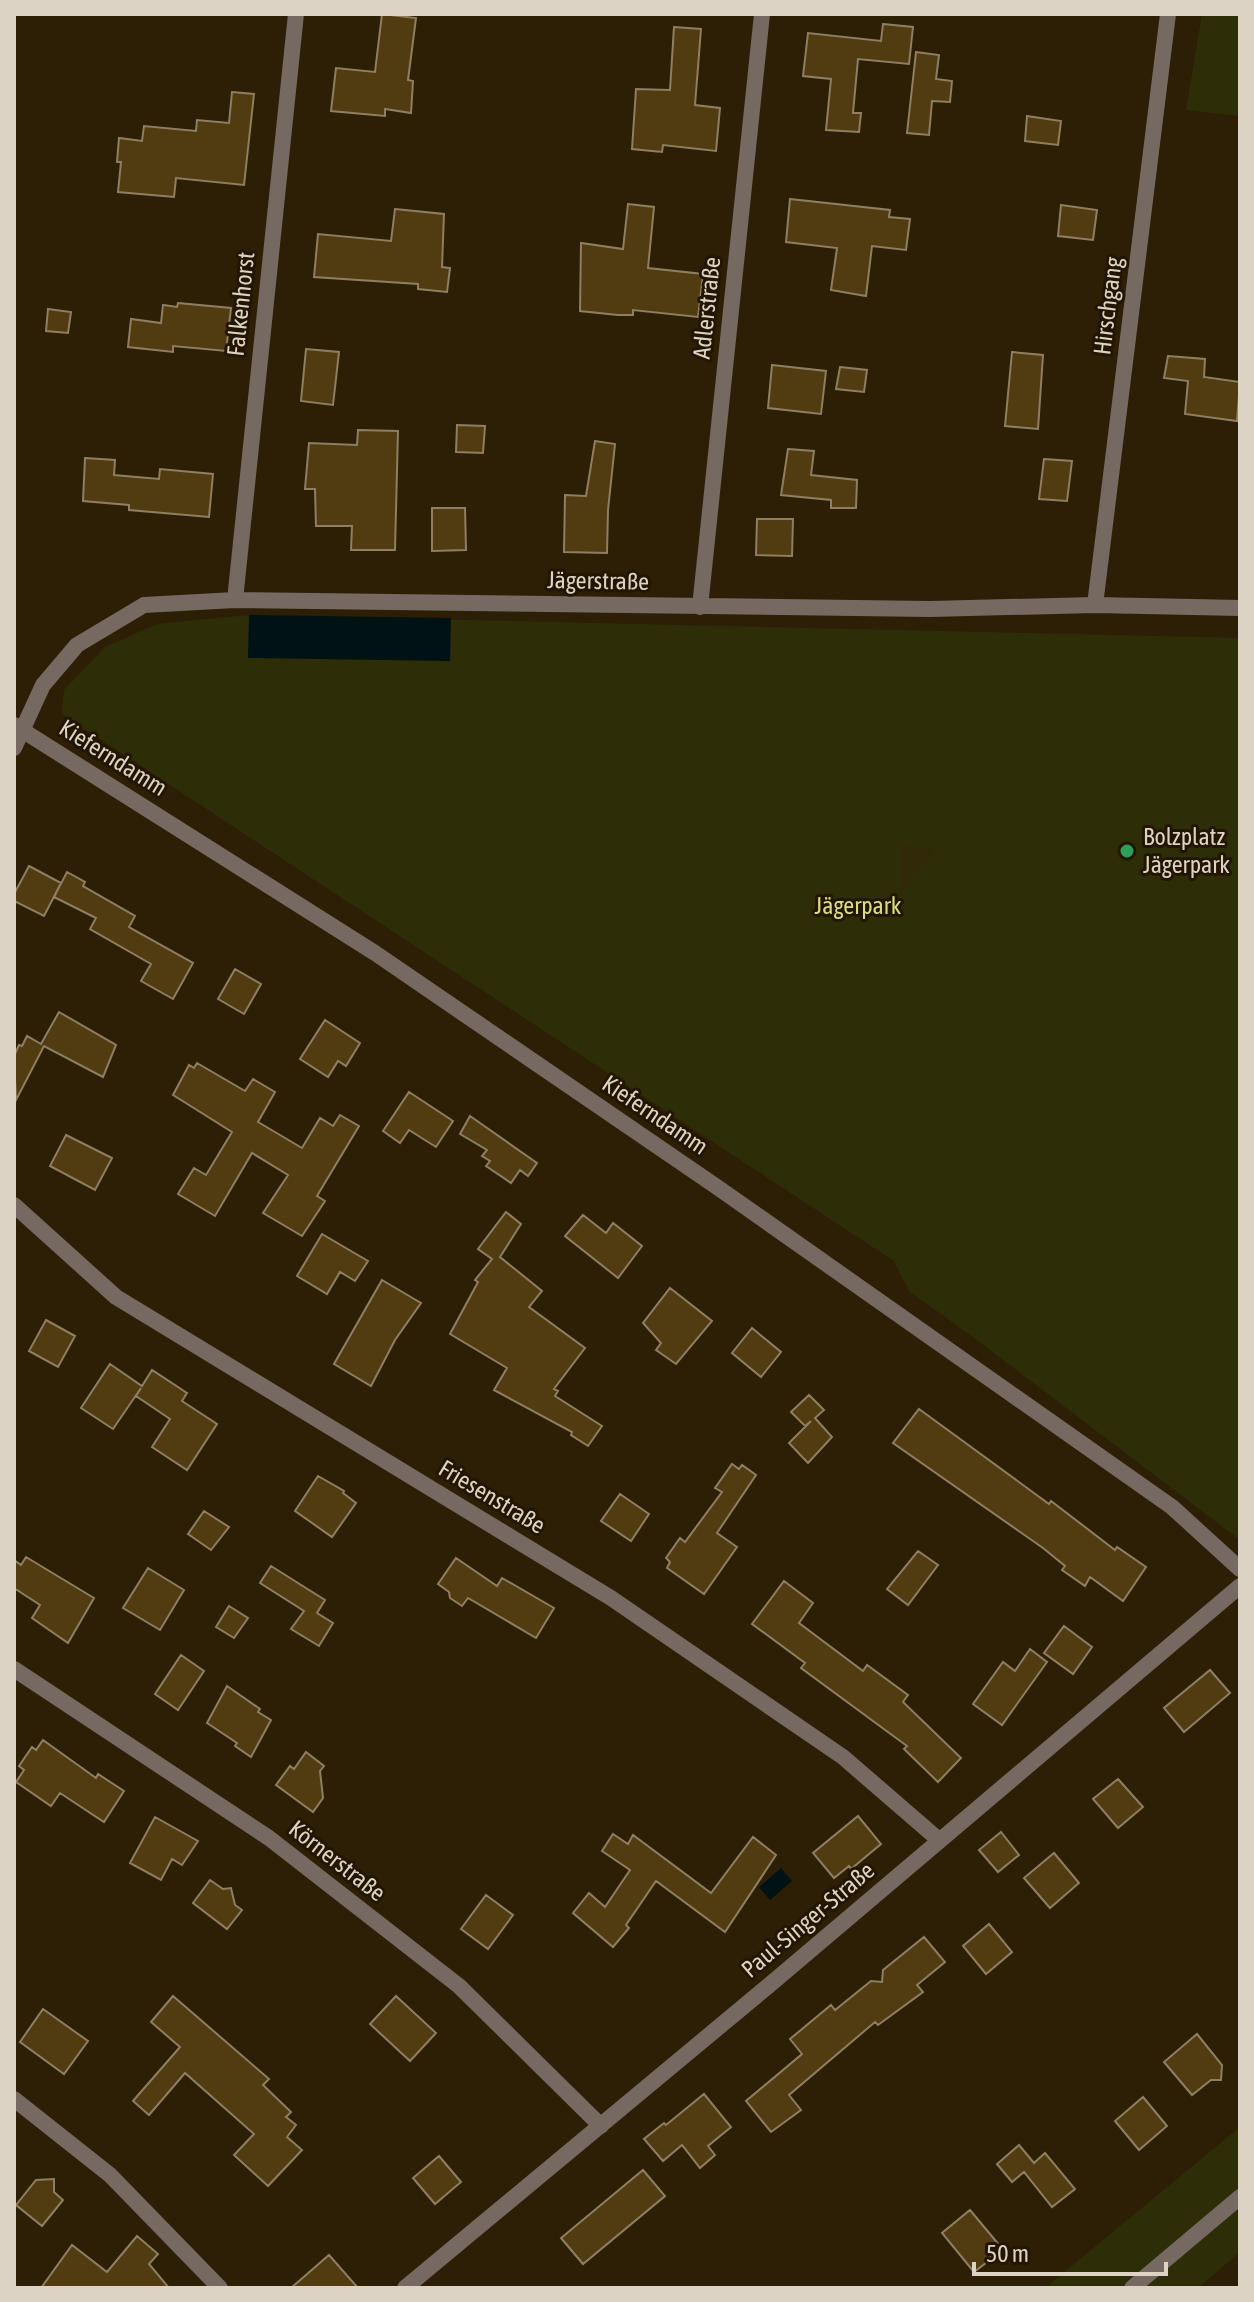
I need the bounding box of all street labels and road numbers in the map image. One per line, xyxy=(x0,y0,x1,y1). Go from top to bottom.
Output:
street label: Falkenhorst xyxy=(222,250,259,357)
street label: Hirschgang xyxy=(1088,255,1127,356)
street label: Adlerstraße xyxy=(688,256,725,360)
street label: Jägerstraße xyxy=(547,566,649,595)
street label: Kieferndamm xyxy=(55,714,172,801)
street label: Kieferndamm xyxy=(597,1069,713,1160)
street label: Friesenstraße xyxy=(434,1454,550,1539)
street label: Körnerstraße xyxy=(284,1815,391,1907)
street label: Paul-Singer-Straße xyxy=(736,1856,879,1983)

